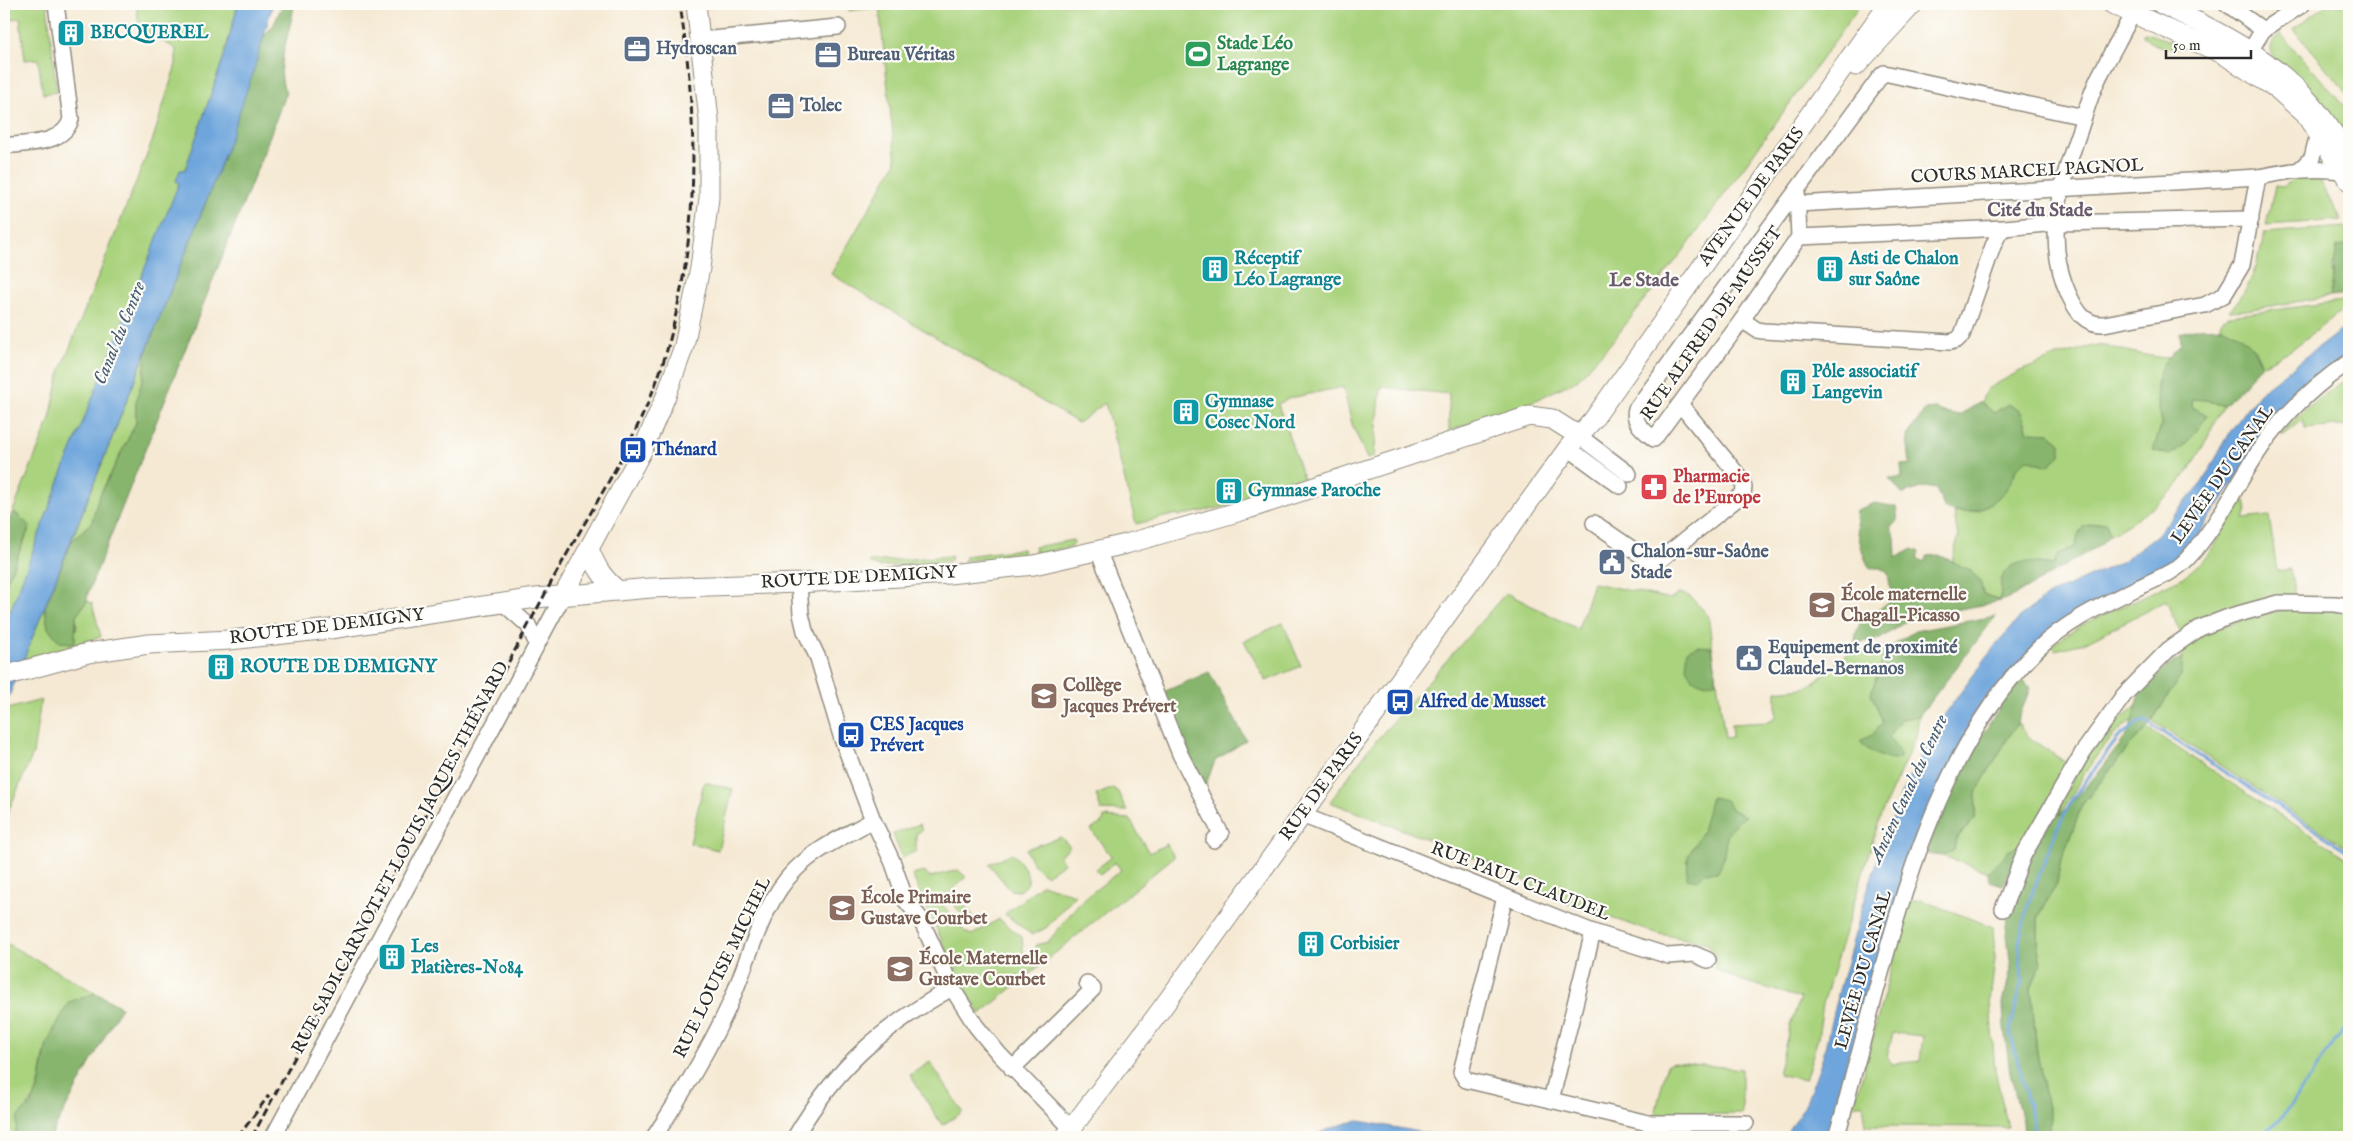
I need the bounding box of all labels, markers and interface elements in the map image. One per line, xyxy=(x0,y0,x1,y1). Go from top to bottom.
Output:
building icon: BECQUEREL xyxy=(56,18,86,48)
place label: BECQUEREL xyxy=(90,22,210,45)
scale bar xyxy=(2166,28,2250,60)
place label: Stade Léo Lagrange xyxy=(1217,33,1293,77)
office icon: Hydroscan xyxy=(622,34,652,64)
text: 50 m xyxy=(2173,36,2201,55)
place label: Hydroscan xyxy=(656,38,737,61)
sports icon: Stade Léo Lagrange xyxy=(1183,39,1213,69)
office icon: Bureau Véritas xyxy=(813,40,843,70)
place label: Bureau Véritas xyxy=(847,44,956,67)
office icon: Tolec xyxy=(766,91,796,121)
place label: Tolec xyxy=(799,95,842,118)
street label: AVENUE DE PARIS xyxy=(1693,123,1810,272)
street label: COURS MARCEL PAGNOL xyxy=(1910,154,2144,190)
district label: Cité du Stade xyxy=(1987,199,2093,223)
street label: RUE ALFRED DE MUSSET xyxy=(1636,222,1788,426)
place label: Réceptif Léo Lagrange xyxy=(1234,248,1342,292)
place label: Asti de Chalon sur Saône xyxy=(1848,248,1959,292)
building icon: Réceptif Léo Lagrange xyxy=(1200,254,1230,284)
building icon: Asti de Chalon sur Saône xyxy=(1815,254,1845,284)
district label: Le Stade xyxy=(1609,269,1679,293)
water label: Canal du Centre xyxy=(88,277,152,388)
place label: Pôle associatif Langevin xyxy=(1812,361,1920,405)
building icon: Pôle associatif Langevin xyxy=(1778,367,1808,397)
place label: Gymnase Cosec Nord xyxy=(1205,391,1295,435)
building icon: Gymnase Cosec Nord xyxy=(1171,397,1201,427)
street label: LEVÉE DU CANAL xyxy=(2165,400,2280,549)
bus stop icon: Thénard xyxy=(618,435,648,465)
place label: Thénard xyxy=(651,439,717,462)
place label: Pharmacie de l'Europe xyxy=(1673,466,1762,510)
pharmacy icon: Pharmacie de l'Europe xyxy=(1639,472,1669,502)
building icon: Gymnase Paroche xyxy=(1214,476,1244,506)
place label: Gymnase Paroche xyxy=(1248,480,1382,503)
place label: Chalon-sur-Saône Stade xyxy=(1631,541,1770,585)
public building icon: Chalon-sur-Saône Stade xyxy=(1597,547,1627,577)
street label: ROUTE DE DEMIGNY xyxy=(760,561,959,595)
place label: École maternelle Chagall-Picasso xyxy=(1841,582,1967,628)
school or university icon: École maternelle Chagall-Picasso xyxy=(1807,590,1837,620)
street label: ROUTE DE DEMIGNY xyxy=(228,604,427,650)
place label: Equipement de proximité Claudel-Bernanos xyxy=(1768,637,1958,681)
public building icon: Equipement de proximité Claudel-Bernanos xyxy=(1734,643,1764,673)
building icon: ROUTE DE DEMIGNY xyxy=(206,652,236,682)
place label: ROUTE DE DEMIGNY xyxy=(240,656,439,679)
street label: RUE SADI CARNOT ET LOUIS JAQUES THÉNARD xyxy=(285,657,515,1058)
place label: Collège Jacques Prévert xyxy=(1061,675,1177,719)
school or university icon: Collège Jacques Prévert xyxy=(1029,681,1059,711)
bus stop icon: Alfred de Musset xyxy=(1385,687,1415,717)
place label: Alfred de Musset xyxy=(1418,691,1547,714)
water label: Ancien Canal du Centre xyxy=(1863,710,1954,869)
place label: CES Jacques Prévert xyxy=(870,714,964,758)
bus stop icon: CES Jacques Prévert xyxy=(836,720,866,750)
street label: RUE DE PARIS xyxy=(1275,728,1369,846)
street label: RUE PAUL CLAUDEL xyxy=(1427,837,1613,927)
street label: RUE LOUISE MICHEL xyxy=(669,873,777,1062)
place label: École Primaire Gustave Courbet xyxy=(861,885,988,931)
street label: LEVÉE DU CANAL xyxy=(1828,887,1898,1052)
school or university icon: École Primaire Gustave Courbet xyxy=(827,893,857,923)
building icon: Corbisier xyxy=(1296,929,1326,959)
place label: Corbisier xyxy=(1330,933,1400,956)
place label: Les Platières-N084 xyxy=(411,936,524,980)
building icon: Les Platières-N084 xyxy=(377,942,407,972)
place label: École Maternelle Gustave Courbet xyxy=(919,946,1048,992)
school or university icon: École Maternelle Gustave Courbet xyxy=(885,954,915,984)

